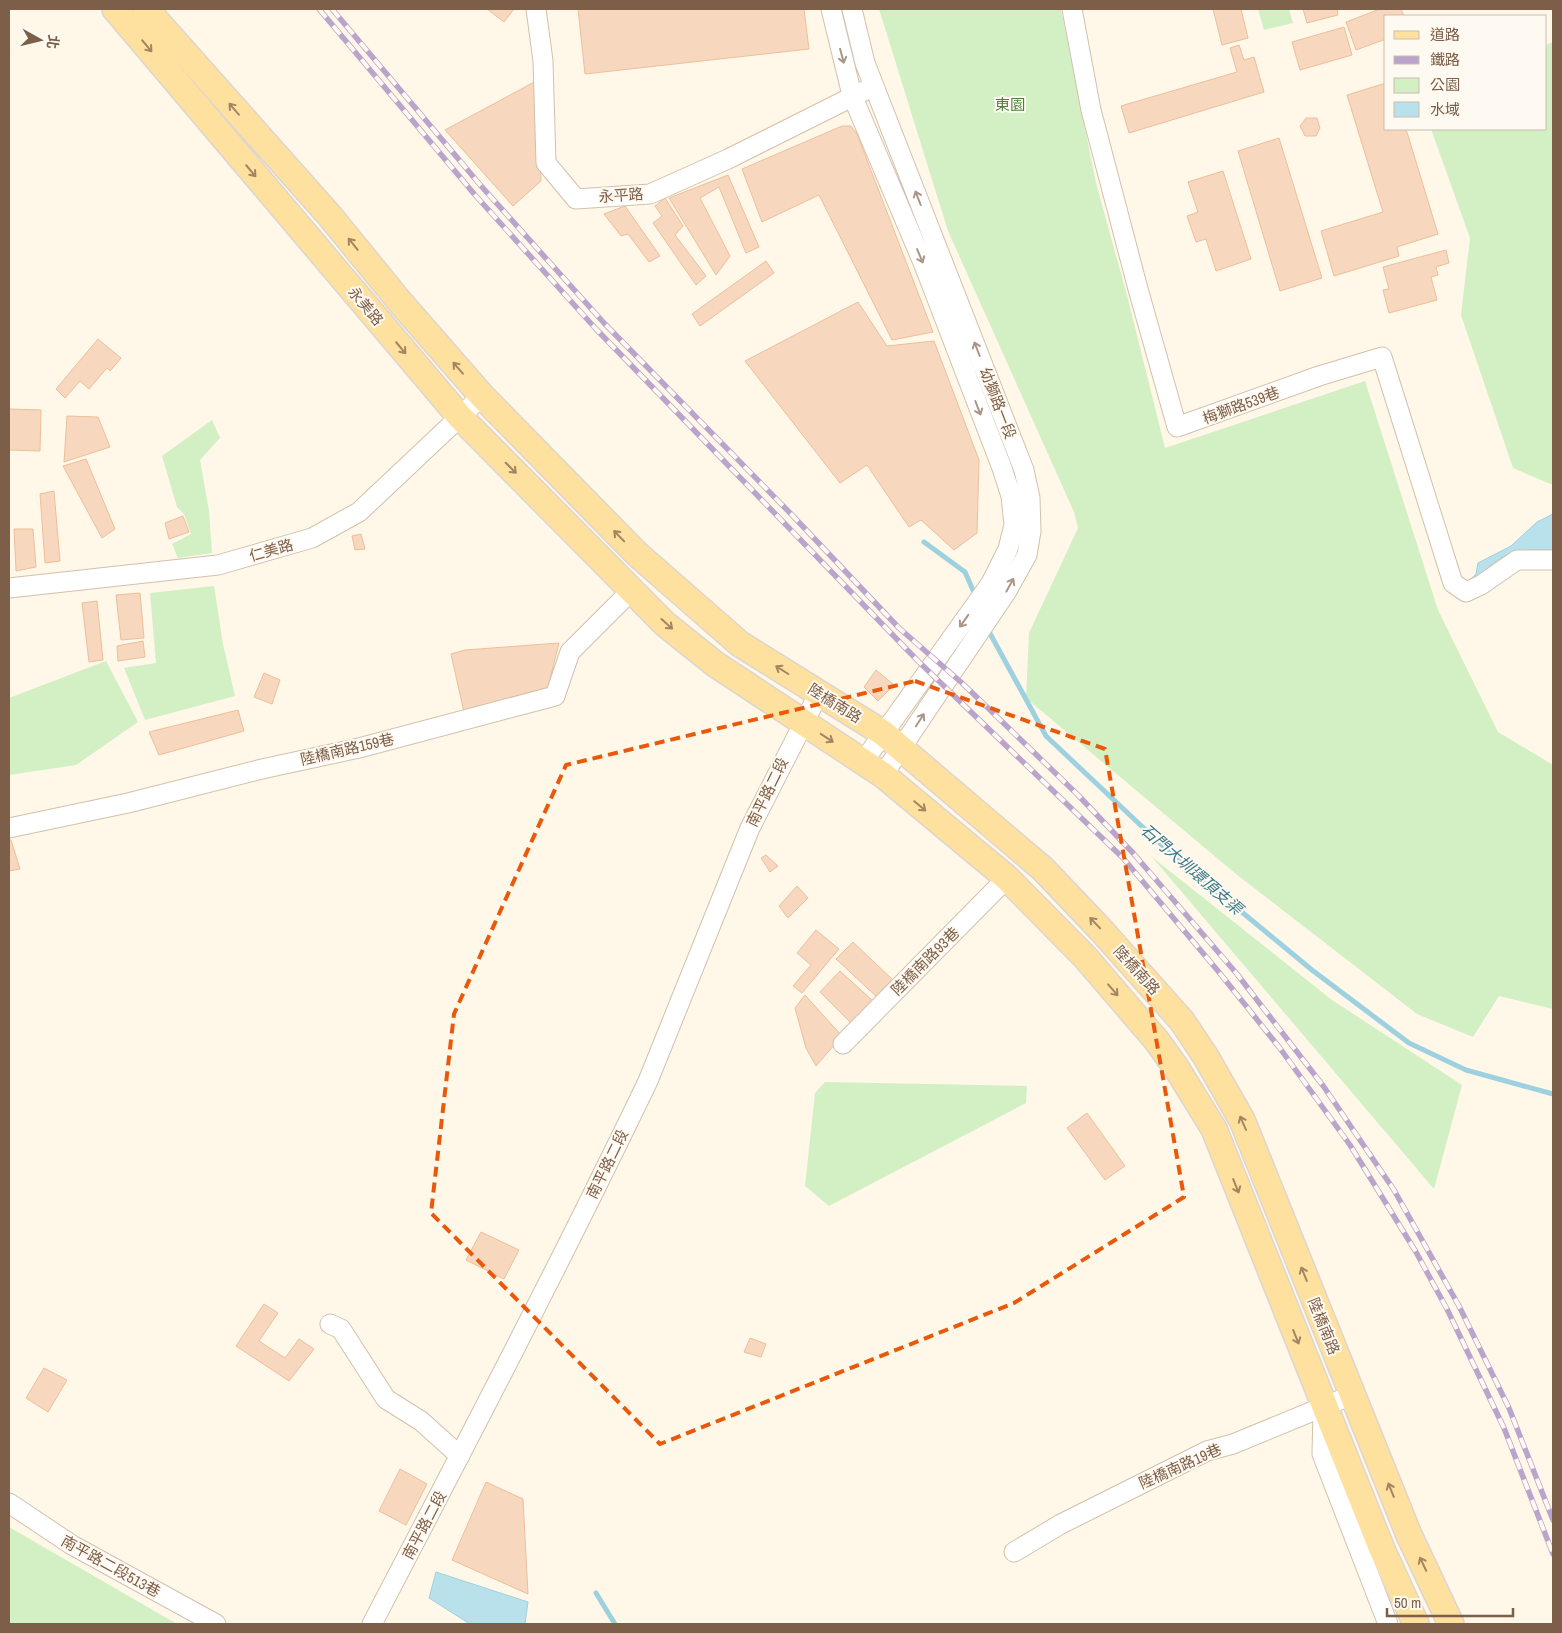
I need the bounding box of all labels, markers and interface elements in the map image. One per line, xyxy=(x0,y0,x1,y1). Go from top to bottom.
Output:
north arrow xyxy=(15,15,65,65)
legend xyxy=(1384,15,1547,130)
text: 道路 xyxy=(1430,24,1460,45)
text: 北 xyxy=(43,34,63,50)
one-way arrow xyxy=(141,39,152,52)
one-way arrow xyxy=(837,48,847,64)
text: 鐵路 xyxy=(1430,49,1460,70)
text: 公園 xyxy=(1430,74,1460,95)
park label: 東園 xyxy=(995,94,1025,115)
text: 水域 xyxy=(1430,99,1460,120)
one-way arrow xyxy=(228,103,239,116)
one-way arrow xyxy=(245,164,257,177)
street label: 永平路 xyxy=(598,183,644,207)
one-way arrow xyxy=(913,191,922,206)
one-way arrow xyxy=(347,238,358,251)
one-way arrow xyxy=(916,248,926,263)
street label: 永美路 xyxy=(343,282,389,330)
one-way arrow xyxy=(396,341,407,354)
one-way arrow xyxy=(972,342,981,357)
one-way arrow xyxy=(452,362,463,375)
street label: 幼獅路一段 xyxy=(975,364,1021,442)
street label: 梅獅路539巷 xyxy=(1200,381,1282,429)
one-way arrow xyxy=(974,400,984,415)
one-way arrow xyxy=(505,462,517,474)
one-way arrow xyxy=(612,530,625,542)
street label: 仁美路 xyxy=(246,534,296,566)
one-way arrow xyxy=(1006,578,1015,593)
one-way arrow xyxy=(959,614,969,628)
one-way arrow xyxy=(660,618,673,630)
one-way arrow xyxy=(776,665,790,675)
street label: 陸橋南路 xyxy=(804,678,866,728)
one-way arrow xyxy=(915,714,925,728)
street label: 陸橋南路159巷 xyxy=(298,728,396,770)
one-way arrow xyxy=(820,733,834,743)
street label: 南平路二段 xyxy=(741,754,793,830)
one-way arrow xyxy=(913,800,926,811)
water label: 石門大圳環頂支渠 xyxy=(1136,819,1249,921)
one-way arrow xyxy=(1089,917,1101,930)
street label: 陸橋南路93巷 xyxy=(886,922,964,1000)
street label: 陸橋南路 xyxy=(1109,941,1165,999)
one-way arrow xyxy=(1107,984,1119,997)
one-way arrow xyxy=(1238,1116,1248,1131)
street label: 南平路二段 xyxy=(581,1126,633,1202)
one-way arrow xyxy=(1232,1177,1241,1193)
one-way arrow xyxy=(1298,1267,1308,1282)
street label: 陸橋南路 xyxy=(1303,1294,1345,1358)
one-way arrow xyxy=(1292,1328,1301,1344)
street label: 陸橋南路19巷 xyxy=(1135,1438,1225,1494)
one-way arrow xyxy=(1385,1483,1395,1498)
street label: 南平路二段 xyxy=(397,1487,451,1563)
street label: 南平路二段513巷 xyxy=(58,1530,164,1602)
one-way arrow xyxy=(1417,1557,1427,1572)
scale bar xyxy=(1387,1586,1513,1618)
text: 50 m xyxy=(1394,1592,1421,1613)

